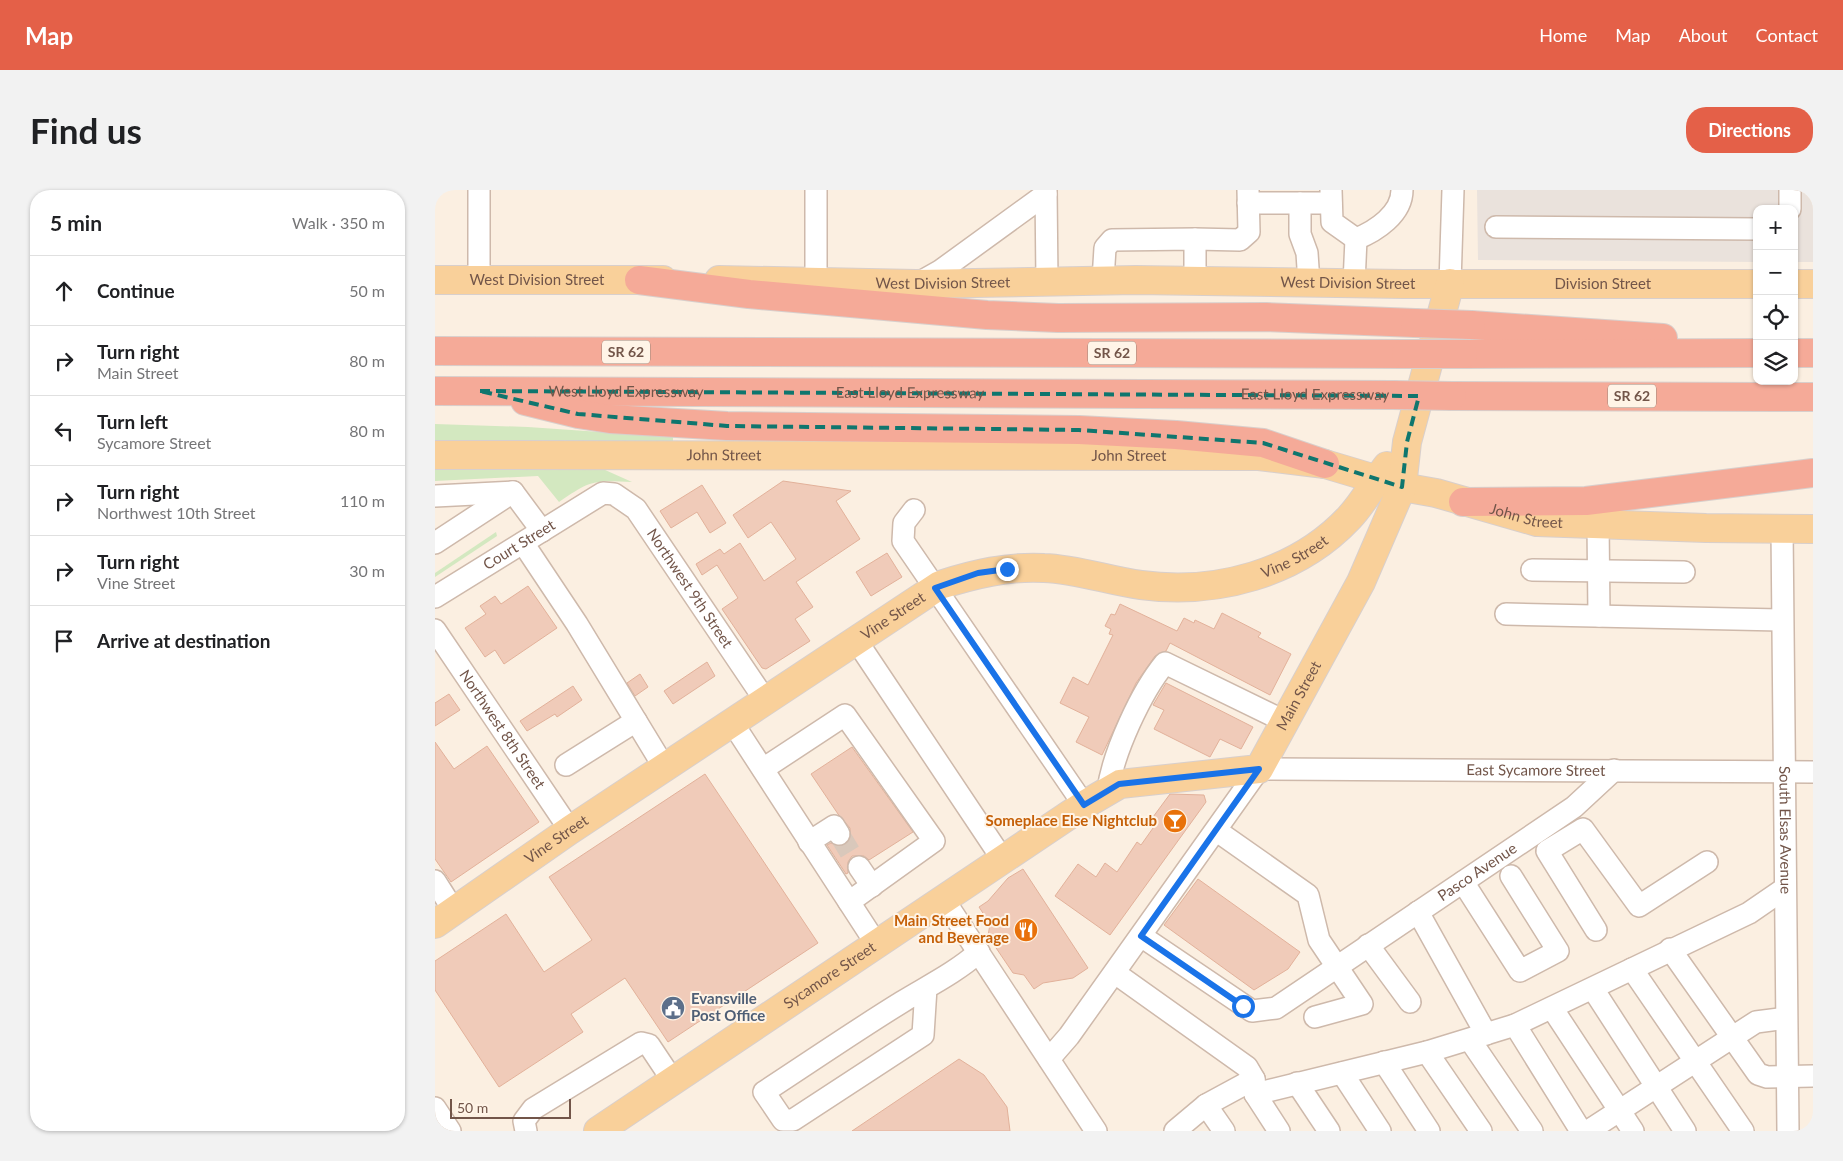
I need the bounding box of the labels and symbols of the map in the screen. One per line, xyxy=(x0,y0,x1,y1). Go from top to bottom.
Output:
street label: West Division Street xyxy=(470,270,605,288)
street label: West Division Street xyxy=(875,272,1011,292)
street label: West Division Street xyxy=(1280,272,1416,292)
street label: Division Street xyxy=(1555,274,1652,292)
road number: SR 62 xyxy=(602,340,650,363)
road number: SR 62 xyxy=(1088,342,1136,364)
street label: West Lloyd Expressway xyxy=(548,381,704,400)
street label: East Lloyd Expressway xyxy=(836,383,985,401)
street label: East Lloyd Expressway xyxy=(1241,384,1390,403)
road number: SR 62 xyxy=(1608,385,1656,408)
street label: John Street xyxy=(687,445,762,463)
street label: John Street xyxy=(1092,446,1167,464)
street label: John Street xyxy=(1488,499,1564,531)
street label: Court Street xyxy=(479,515,558,573)
street label: Northwest 9th Street xyxy=(644,525,737,651)
street label: Vine Street xyxy=(1258,530,1332,581)
route end xyxy=(996,558,1019,581)
street label: Vine Street xyxy=(857,587,929,643)
street label: Main Street xyxy=(1272,657,1325,733)
street label: Northwest 8th Street xyxy=(456,666,550,793)
street label: East Sycamore Street xyxy=(1466,760,1606,779)
street label: South Elsas Avenue xyxy=(1776,766,1796,894)
bar icon: Someplace Else Nightclub xyxy=(1162,808,1188,834)
street label: Vine Street xyxy=(521,810,592,867)
place label: Someplace Else Nightclub xyxy=(985,811,1157,829)
street label: Pasco Avenue xyxy=(1434,838,1520,904)
place label: Main Street Food and Beverage xyxy=(894,911,1009,946)
restaurant icon: Main Street Food and Beverage xyxy=(1013,917,1039,943)
street label: Sycamore Street xyxy=(780,937,879,1012)
place label: Evansville Post Office xyxy=(691,989,765,1024)
public building icon: Evansville Post Office xyxy=(660,995,686,1021)
route start xyxy=(1232,995,1255,1018)
scale bar xyxy=(450,1096,571,1119)

